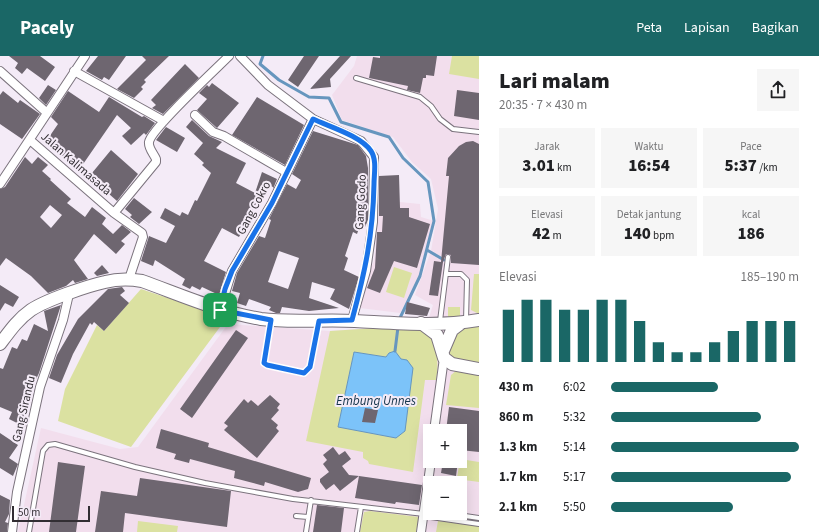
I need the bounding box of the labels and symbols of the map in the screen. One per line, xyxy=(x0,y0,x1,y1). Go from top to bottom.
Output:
street label: Jalan Kalimasada xyxy=(37,128,115,200)
street label: Gang Godo xyxy=(351,174,371,230)
street label: Gang Cokro xyxy=(233,178,275,238)
pin xyxy=(203,293,237,327)
street label: Gang Sirandu xyxy=(8,374,40,444)
water label: Embung Unnes xyxy=(336,392,416,410)
scale bar xyxy=(12,504,90,523)

